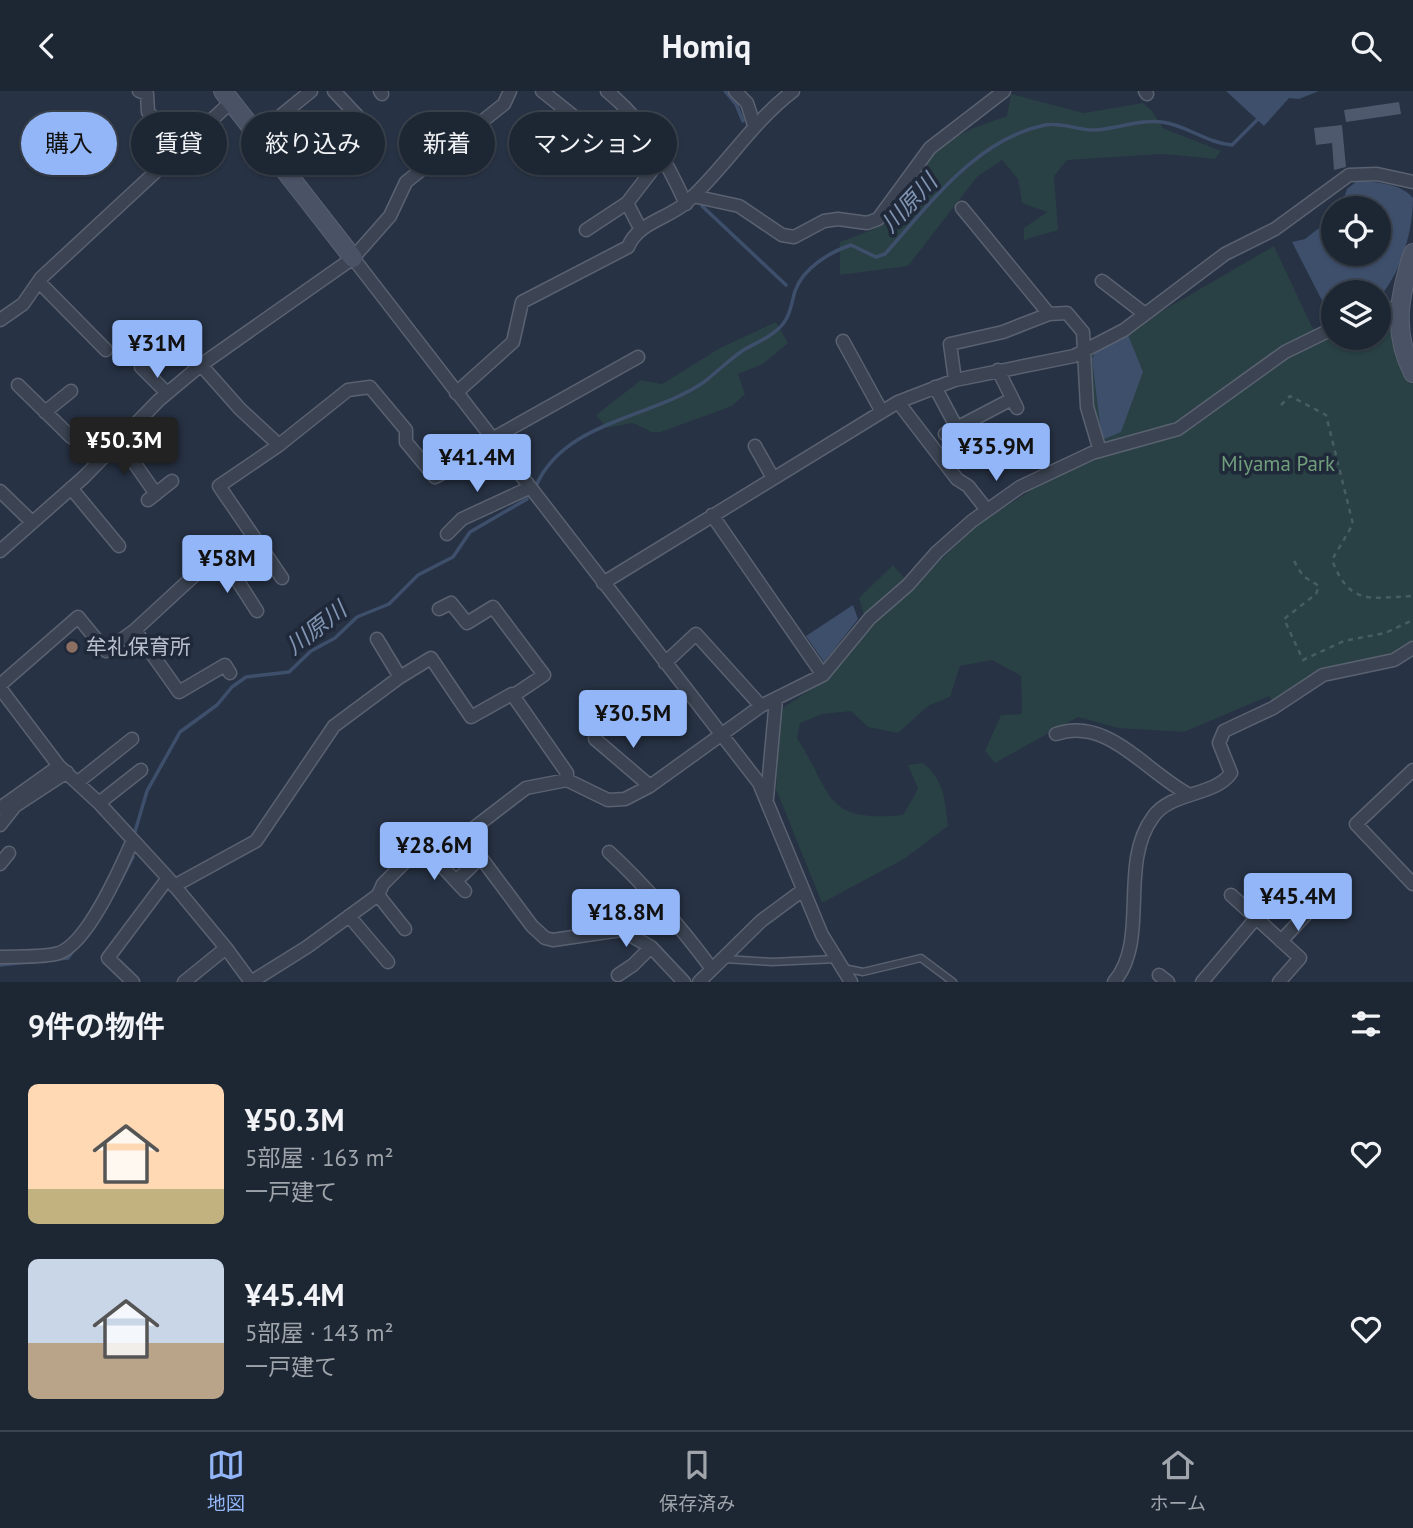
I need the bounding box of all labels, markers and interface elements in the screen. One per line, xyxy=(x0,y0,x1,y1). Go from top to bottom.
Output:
text: Homiq xyxy=(662,25,751,67)
icon: back xyxy=(28,27,66,65)
icon: search xyxy=(1347,27,1385,65)
chip: 購入 xyxy=(21,112,117,175)
chip: 賃貸 xyxy=(131,112,227,175)
chip: 絞り込み xyxy=(241,112,385,175)
chip: 新着 xyxy=(399,112,495,175)
chip: マンション xyxy=(509,112,677,175)
water label: 川原川 xyxy=(875,165,945,238)
map controls xyxy=(1321,196,1391,350)
button: locate xyxy=(1321,196,1391,266)
button: layers xyxy=(1321,280,1391,350)
pin: ¥31M xyxy=(116,321,198,380)
text: ¥31M xyxy=(128,328,186,357)
pin: ¥50.3M xyxy=(67,417,181,477)
pin: ¥35.9M xyxy=(939,423,1053,483)
text: ¥50.3M xyxy=(86,425,162,454)
text: ¥35.9M xyxy=(958,431,1034,460)
pin: ¥41.4M xyxy=(420,435,534,494)
text: ¥41.4M xyxy=(439,442,515,471)
park label: Miyama Park xyxy=(1221,450,1335,477)
pin: ¥58M xyxy=(186,535,268,595)
text: ¥58M xyxy=(198,543,256,572)
water label: 川原川 xyxy=(280,593,354,660)
place label: 牟礼保育所 xyxy=(86,633,191,660)
marker: 牟礼保育所 xyxy=(64,639,80,655)
pin: ¥30.5M xyxy=(576,691,690,750)
text: ¥30.5M xyxy=(595,698,671,727)
pin: ¥28.6M xyxy=(377,823,491,882)
text: ¥28.6M xyxy=(396,830,472,859)
pin: ¥45.4M xyxy=(1241,873,1355,933)
text: ¥45.4M xyxy=(1260,881,1336,910)
pin: ¥18.8M xyxy=(569,889,683,949)
text: ¥18.8M xyxy=(588,897,664,926)
icon: filters xyxy=(1347,1005,1385,1043)
text: 9件の物件 xyxy=(28,1006,165,1045)
text: ¥50.3M xyxy=(245,1100,344,1139)
icon: home xyxy=(84,1112,168,1196)
icon: heart xyxy=(1347,1135,1385,1173)
text: 5部屋 · 163 m² xyxy=(245,1143,393,1172)
text: 一戸建て xyxy=(245,1177,337,1206)
text: ¥45.4M xyxy=(245,1275,344,1314)
icon: home xyxy=(84,1287,168,1371)
icon: heart xyxy=(1347,1310,1385,1348)
text: 5部屋 · 143 m² xyxy=(245,1318,393,1347)
text: 一戸建て xyxy=(245,1352,337,1381)
tab: 地図 xyxy=(207,1446,245,1515)
tab: 保存済み xyxy=(659,1446,735,1515)
tab: ホーム xyxy=(1149,1446,1206,1515)

